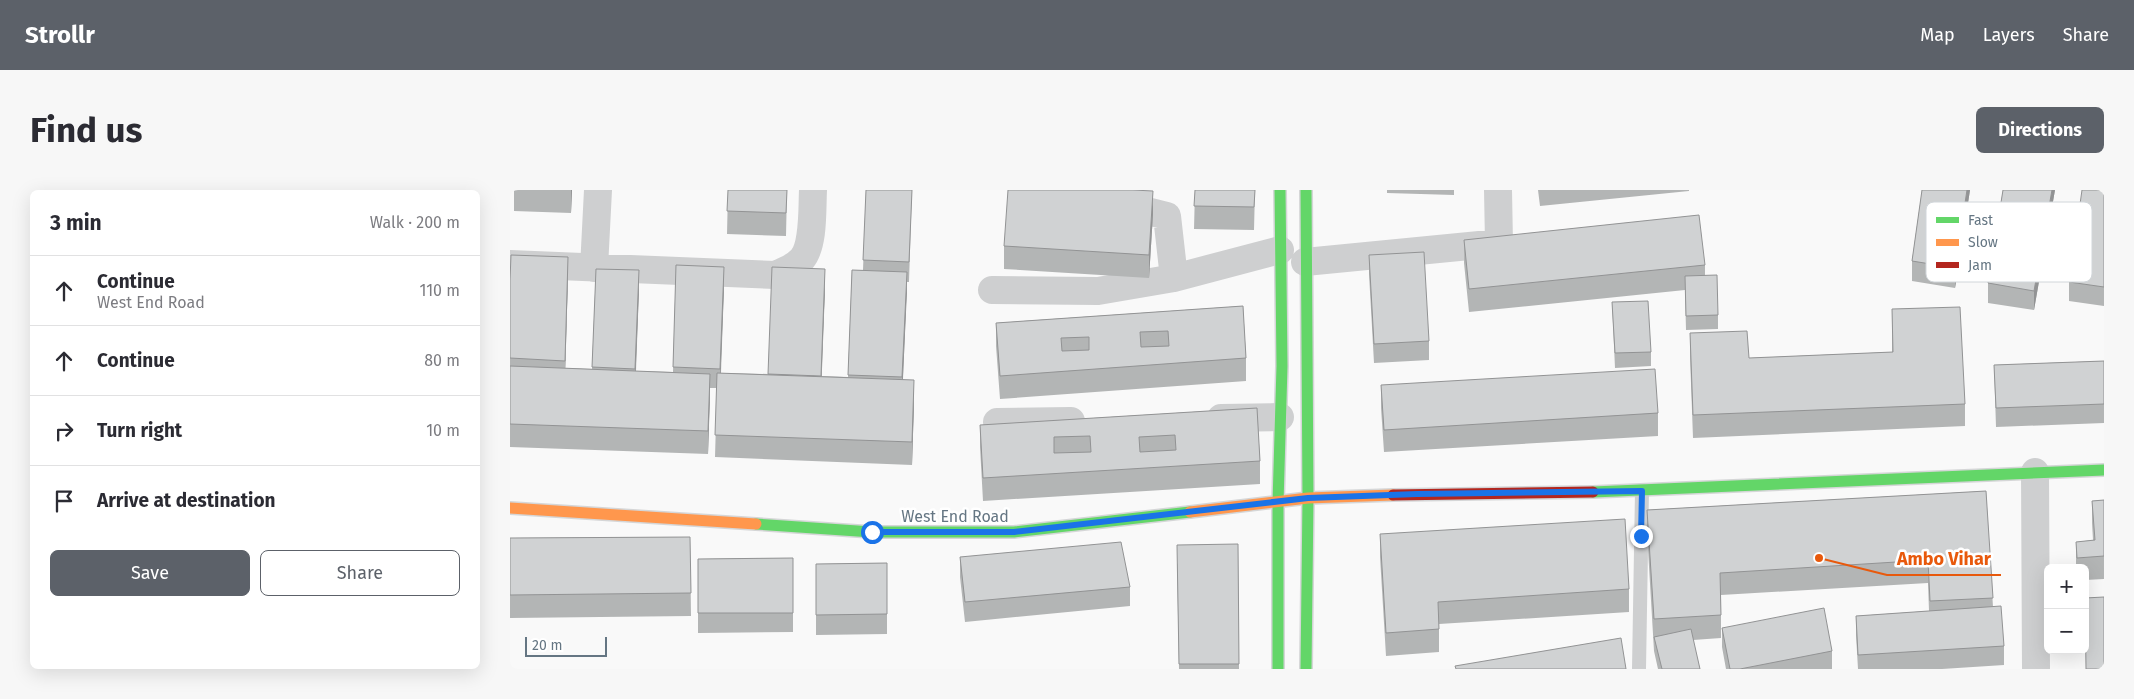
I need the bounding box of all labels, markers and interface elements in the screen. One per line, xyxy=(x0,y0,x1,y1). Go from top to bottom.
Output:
text: Strollr xyxy=(25,21,95,49)
text: Map xyxy=(1920,24,1955,46)
text: Layers xyxy=(1983,24,2035,46)
text: Share xyxy=(2063,24,2109,46)
button: Directions xyxy=(1976,107,2104,153)
text: Find us xyxy=(30,109,142,151)
legend xyxy=(1926,202,2092,282)
text: 3 min xyxy=(50,210,102,236)
text: Fast xyxy=(1968,212,1994,229)
text: Walk · 200 m xyxy=(370,213,460,232)
text: Slow xyxy=(1968,234,1998,251)
text: Jam xyxy=(1968,257,1992,274)
text: Continue xyxy=(97,270,175,293)
icon: ahead xyxy=(50,277,78,305)
text: 110 m xyxy=(419,281,460,300)
text: West End Road xyxy=(97,293,205,312)
icon: ahead xyxy=(50,347,78,375)
text: Continue xyxy=(97,349,175,372)
text: 80 m xyxy=(424,351,460,370)
icon: right xyxy=(50,417,78,445)
text: Turn right xyxy=(97,419,182,442)
text: 10 m xyxy=(426,421,460,440)
icon: arrive xyxy=(50,487,78,515)
text: Arrive at destination xyxy=(97,489,276,512)
street label: West End Road xyxy=(901,507,1009,526)
route start xyxy=(861,521,884,544)
route end xyxy=(1630,525,1653,548)
callout: Ambo Vihar xyxy=(1887,542,2001,575)
text: Ambo Vihar xyxy=(1896,548,1992,570)
button: Save xyxy=(50,550,250,596)
button: Share xyxy=(260,550,460,596)
map controls xyxy=(2044,564,2089,654)
button: + xyxy=(2044,564,2089,609)
button: − xyxy=(2044,609,2089,654)
scale bar xyxy=(525,634,608,657)
text: 20 m xyxy=(532,637,562,654)

